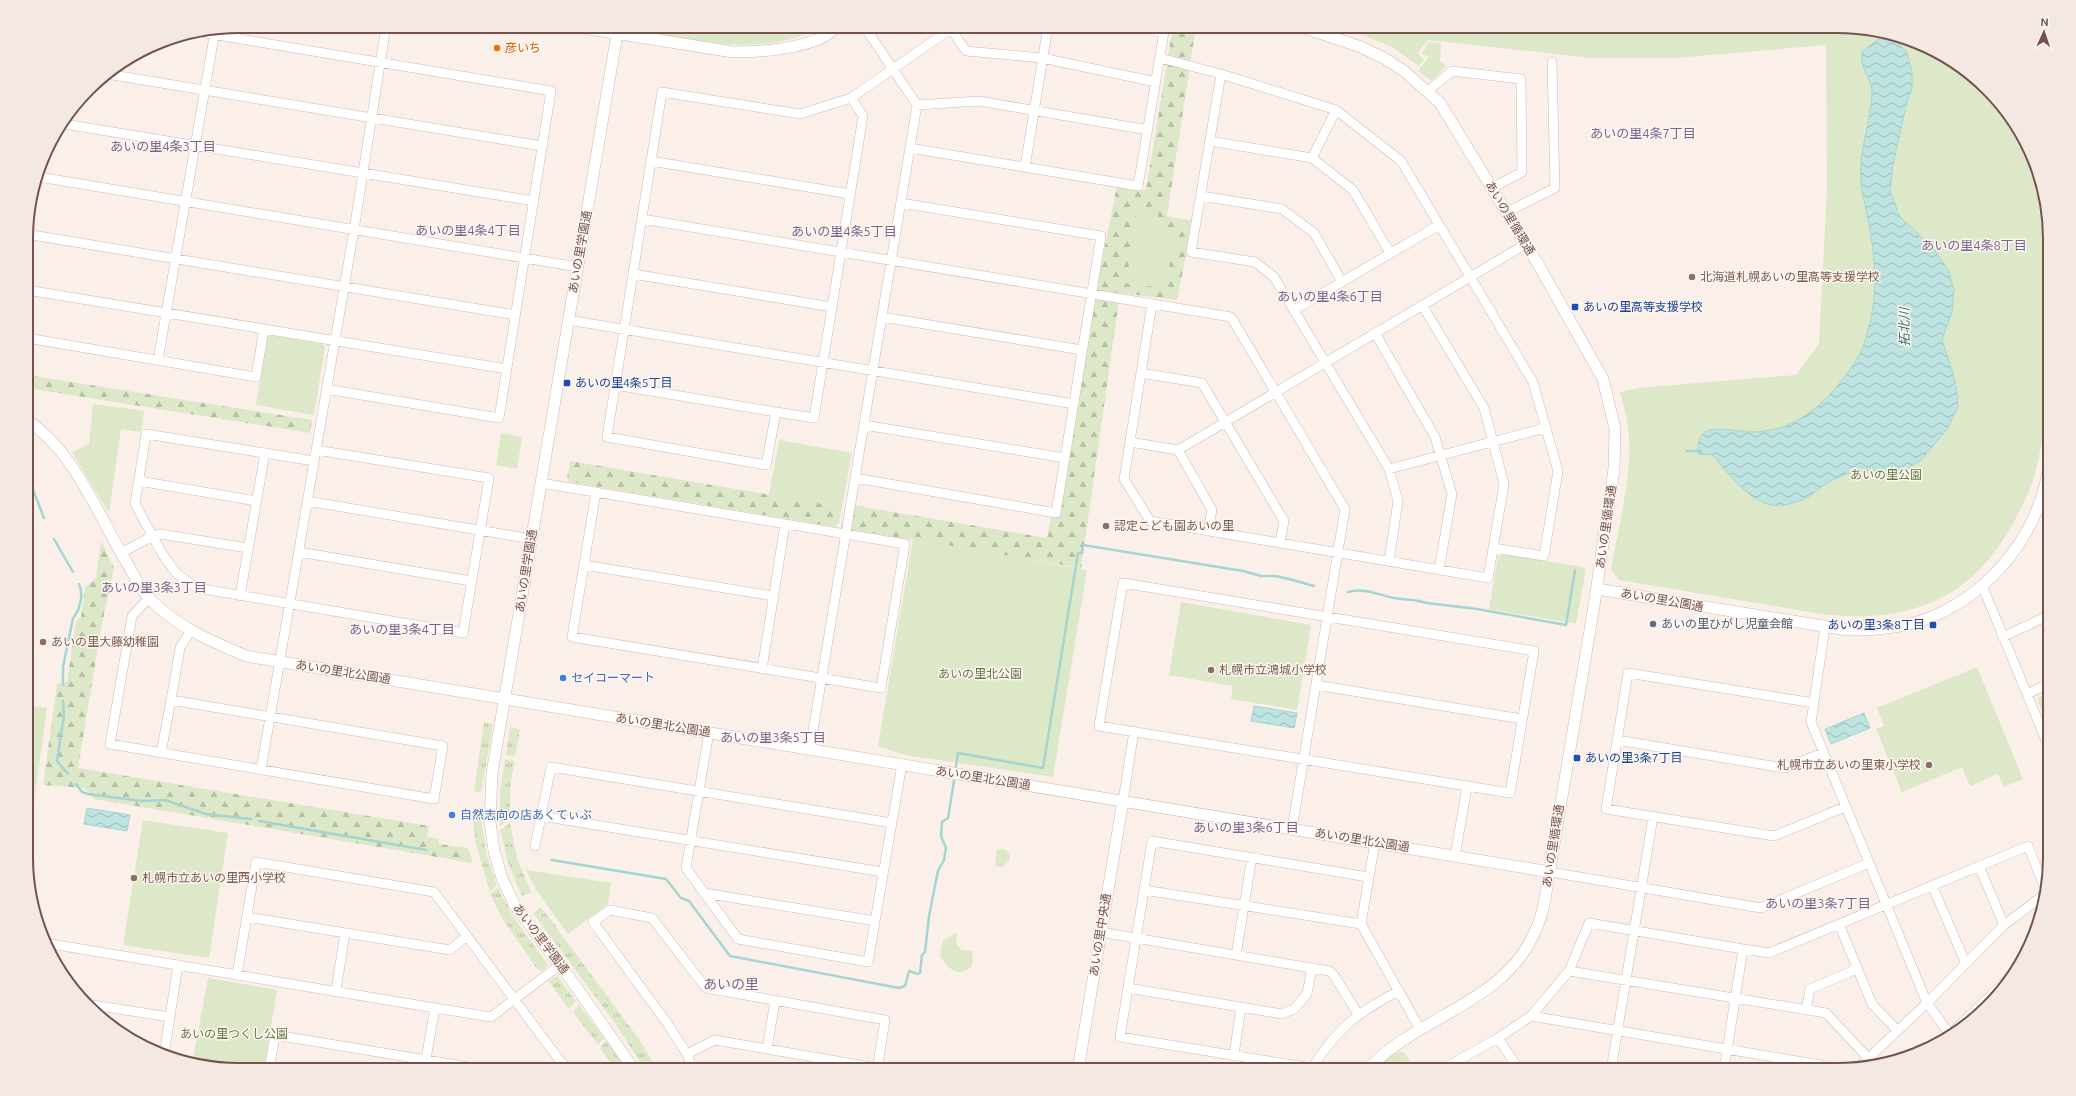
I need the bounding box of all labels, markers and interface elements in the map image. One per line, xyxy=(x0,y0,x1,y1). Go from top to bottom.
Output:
north arrow xyxy=(2024,12,2064,52)
text: N xyxy=(2040,16,2049,28)
place label: 彦いち xyxy=(505,41,541,54)
marker: 彦いち xyxy=(492,43,502,53)
district label: あいの里4条7丁目 xyxy=(1590,126,1696,140)
district label: あいの里4条3丁目 xyxy=(110,139,216,153)
street label: あいの里循環通 xyxy=(1483,178,1538,257)
street label: あいの里学園通 xyxy=(566,209,593,294)
district label: あいの里4条4丁目 xyxy=(415,223,521,237)
district label: あいの里4条5丁目 xyxy=(791,224,897,238)
district label: あいの里4条8丁目 xyxy=(1921,238,2027,252)
place label: 北海道札幌あいの里高等支援学校 xyxy=(1700,270,1880,283)
marker: 北海道札幌あいの里高等支援学校 xyxy=(1687,272,1697,282)
district label: あいの里4条6丁目 xyxy=(1277,289,1383,303)
place label: あいの里高等支援学校 xyxy=(1583,300,1703,313)
marker: あいの里高等支援学校 xyxy=(1570,302,1580,312)
water label: 拓北川 xyxy=(1897,305,1911,347)
place label: あいの里4条5丁目 xyxy=(575,376,673,389)
marker: あいの里4条5丁目 xyxy=(562,378,572,388)
park label: あいの里公園 xyxy=(1850,468,1922,481)
street label: あいの里循環通 xyxy=(1593,484,1618,569)
place label: 認定こども園あいの里 xyxy=(1114,519,1234,532)
marker: 認定こども園あいの里 xyxy=(1101,521,1111,531)
street label: あいの里学園通 xyxy=(513,528,538,613)
district label: あいの里3条3丁目 xyxy=(101,580,207,594)
street label: あいの里公園通 xyxy=(1620,586,1705,613)
place label: あいの里ひがし児童会館 xyxy=(1661,617,1793,630)
place label: あいの里3条8丁目 xyxy=(1827,618,1925,631)
marker: あいの里ひがし児童会館 xyxy=(1648,619,1658,629)
marker: あいの里3条8丁目 xyxy=(1928,620,1938,630)
district label: あいの里3条4丁目 xyxy=(349,622,455,636)
place label: あいの里大藤幼稚園 xyxy=(51,635,159,648)
marker: あいの里大藤幼稚園 xyxy=(38,637,48,647)
street label: あいの里北公園通 xyxy=(295,658,392,685)
place label: 札幌市立鴻城小学校 xyxy=(1219,663,1327,676)
marker: 札幌市立鴻城小学校 xyxy=(1206,665,1216,675)
park label: あいの里北公園 xyxy=(938,667,1022,680)
place label: セイコーマート xyxy=(571,671,655,684)
marker: セイコーマート xyxy=(558,673,568,683)
street label: あいの里北公園通 xyxy=(615,711,712,738)
district label: あいの里3条5丁目 xyxy=(720,730,826,744)
place label: あいの里3条7丁目 xyxy=(1585,751,1683,764)
marker: あいの里3条7丁目 xyxy=(1572,753,1582,763)
place label: 札幌市立あいの里東小学校 xyxy=(1777,758,1921,771)
marker: 札幌市立あいの里東小学校 xyxy=(1924,760,1934,770)
street label: あいの里北公園通 xyxy=(935,764,1032,791)
street label: あいの里循環通 xyxy=(1540,803,1565,888)
place label: 自然志向の店あくてぃぶ xyxy=(460,808,592,821)
marker: 自然志向の店あくてぃぶ xyxy=(447,810,457,820)
district label: あいの里3条6丁目 xyxy=(1193,820,1299,834)
street label: あいの里北公園通 xyxy=(1314,826,1411,853)
place label: 札幌市立あいの里西小学校 xyxy=(142,871,286,884)
marker: 札幌市立あいの里西小学校 xyxy=(129,873,139,883)
street label: あいの里中央通 xyxy=(1087,892,1112,977)
district label: あいの里3条7丁目 xyxy=(1765,896,1871,910)
street label: あいの里学園通 xyxy=(511,901,572,976)
district label: あいの里 xyxy=(703,976,759,992)
park label: あいの里つくし公園 xyxy=(180,1027,288,1040)

